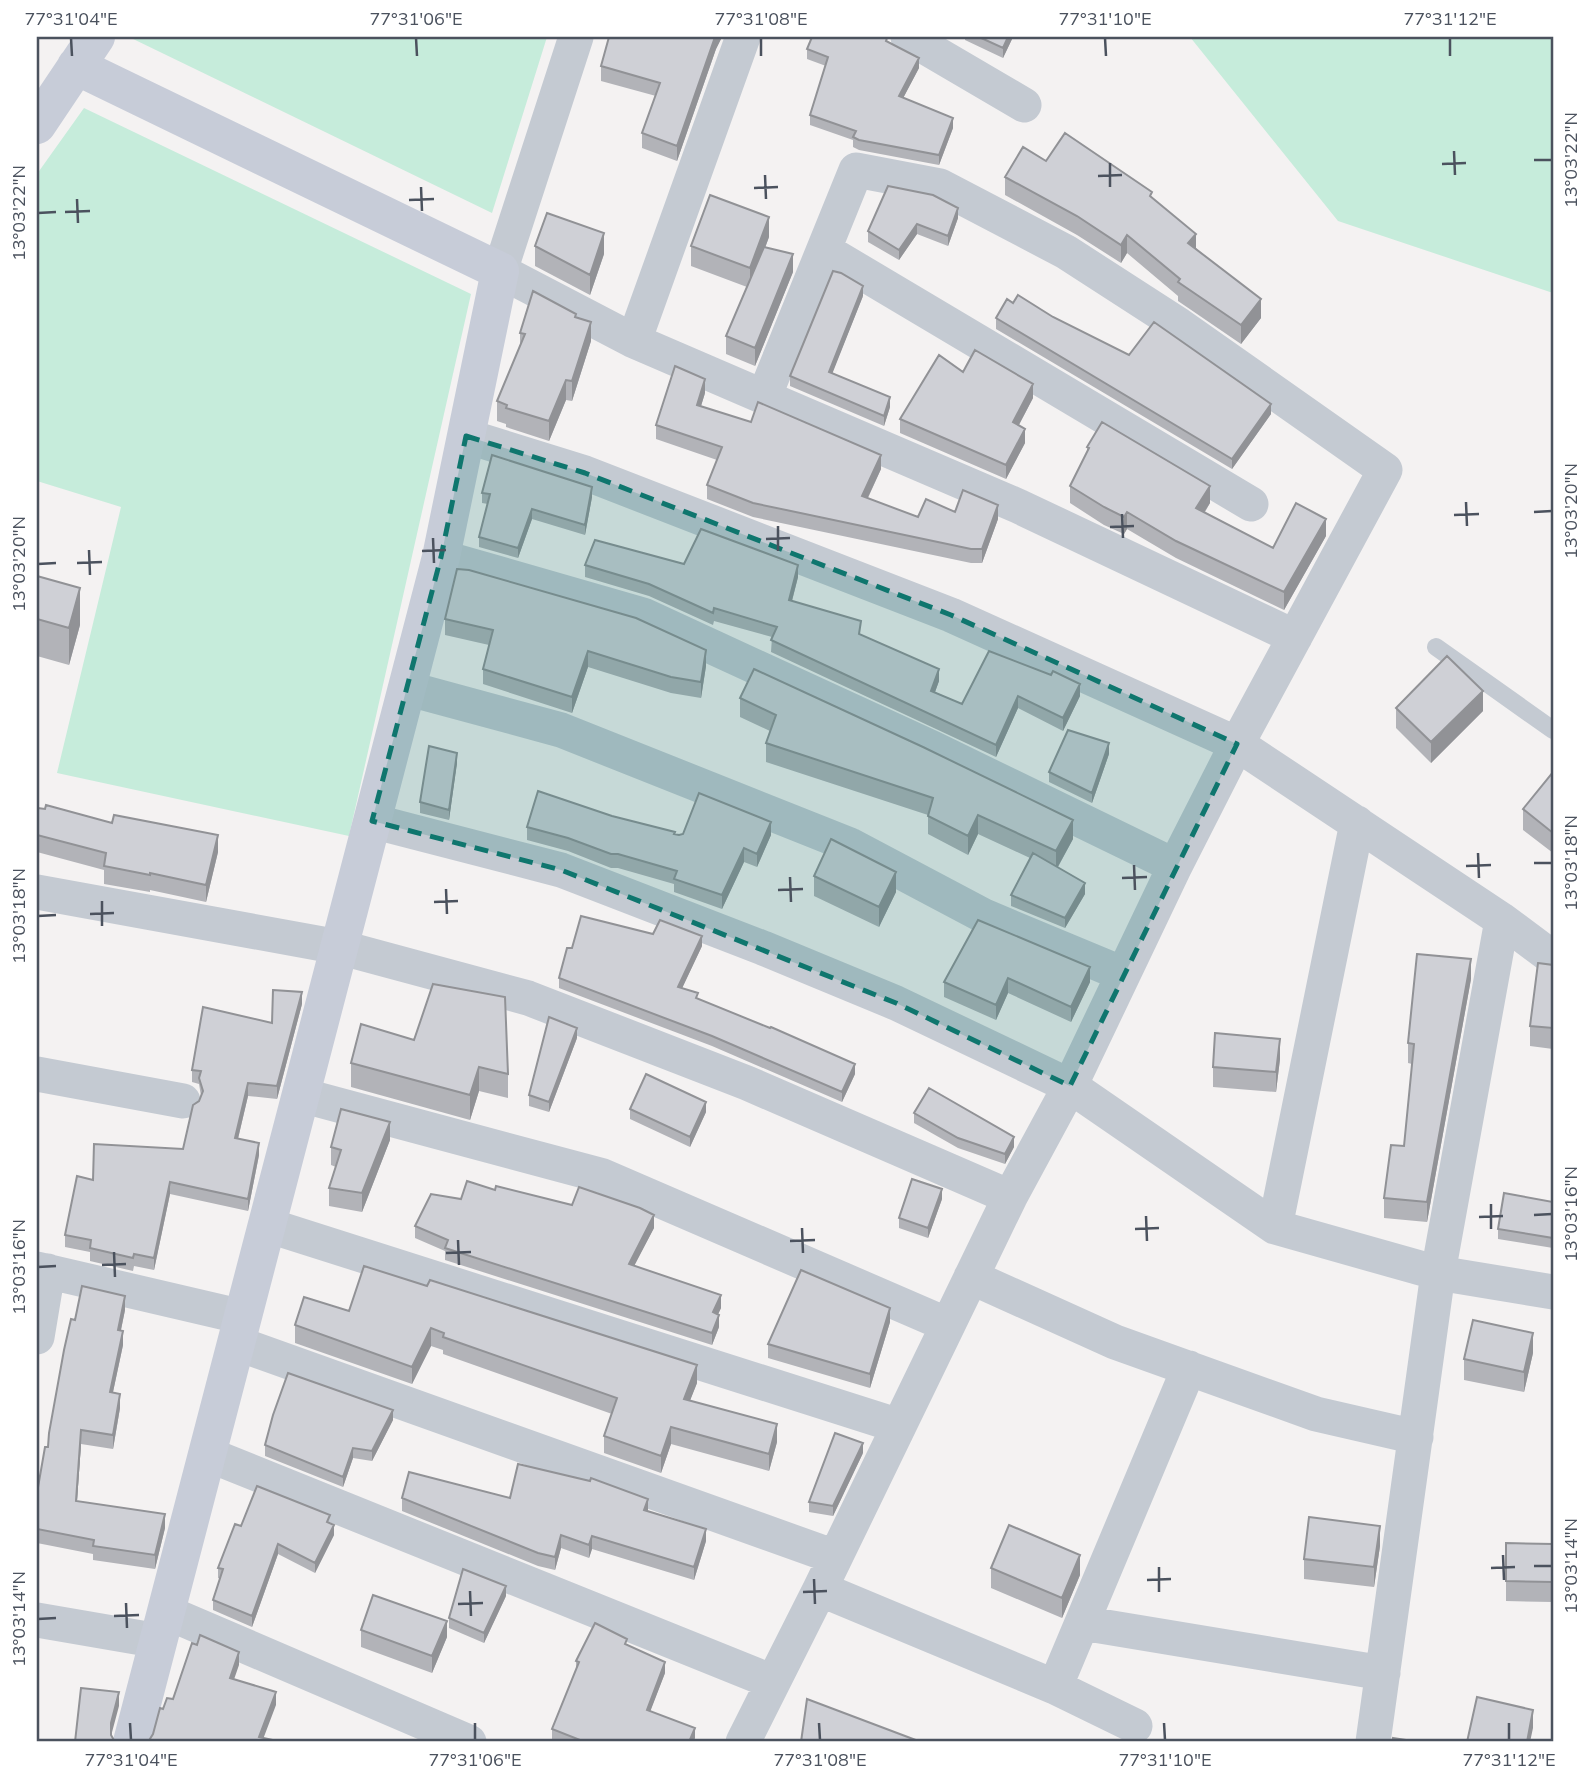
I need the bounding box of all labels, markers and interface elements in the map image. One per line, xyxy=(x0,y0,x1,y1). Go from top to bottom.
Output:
text: 77°31'04"E xyxy=(24,7,118,30)
text: 77°31'06"E xyxy=(369,7,463,30)
text: 77°31'08"E xyxy=(714,7,808,30)
text: 77°31'10"E xyxy=(1058,7,1152,30)
text: 77°31'12"E xyxy=(1403,7,1497,30)
text: 13°03'22"N xyxy=(1559,112,1582,208)
text: 13°03'22"N xyxy=(7,165,30,261)
text: 13°03'20"N xyxy=(1559,463,1582,559)
text: 13°03'20"N xyxy=(7,516,30,612)
text: 13°03'18"N xyxy=(1559,815,1582,911)
text: 13°03'18"N xyxy=(7,868,30,964)
text: 13°03'16"N xyxy=(1559,1166,1582,1262)
text: 13°03'16"N xyxy=(7,1219,30,1315)
text: 13°03'14"N xyxy=(1559,1518,1582,1614)
text: 13°03'14"N xyxy=(7,1571,30,1667)
text: 77°31'04"E xyxy=(84,1748,178,1771)
text: 77°31'06"E xyxy=(428,1748,522,1771)
text: 77°31'08"E xyxy=(773,1748,867,1771)
text: 77°31'10"E xyxy=(1118,1748,1212,1771)
text: 77°31'12"E xyxy=(1462,1748,1556,1771)

